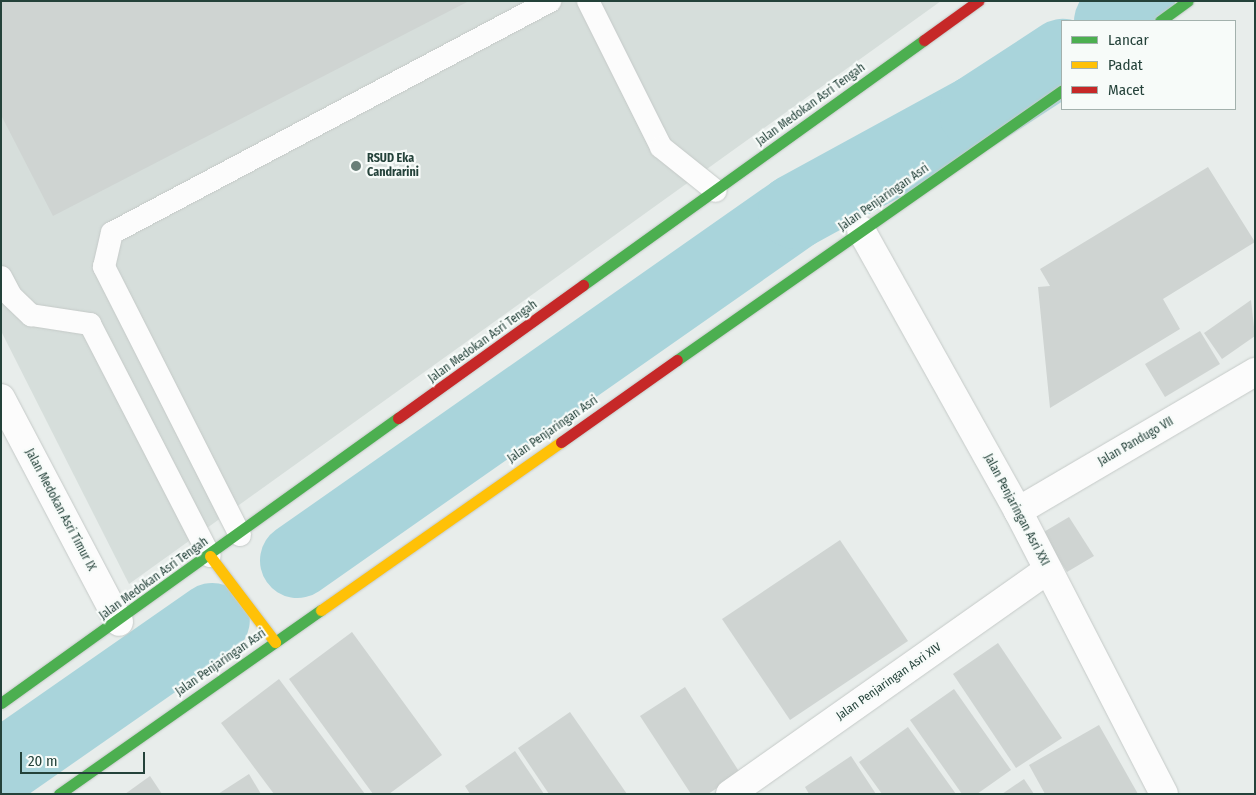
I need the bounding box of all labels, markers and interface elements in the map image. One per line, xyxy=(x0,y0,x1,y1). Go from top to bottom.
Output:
legend xyxy=(1061,20,1236,110)
text: Lancar xyxy=(1108,31,1149,49)
text: Padat xyxy=(1108,56,1143,74)
street label: Jalan Medokan Asri Tengah xyxy=(754,61,868,149)
text: Macet xyxy=(1108,81,1144,99)
place label: RSUD Eka Candrarini xyxy=(367,152,419,180)
marker: RSUD Eka Candrarini xyxy=(349,159,363,173)
street label: Jalan Penjaringan Asri xyxy=(836,161,932,235)
street label: Jalan Medokan Asri Tengah xyxy=(426,298,540,386)
street label: Jalan Penjaringan Asri xyxy=(505,393,601,467)
street label: Jalan Pandugo VII xyxy=(1096,415,1176,469)
street label: Jalan Medokan Asri Timur IX xyxy=(22,446,98,574)
street label: Jalan Penjaringan Asri XXI xyxy=(980,452,1052,568)
street label: Jalan Medokan Asri Tengah xyxy=(97,535,211,623)
street label: Jalan Penjaringan Asri xyxy=(173,626,269,700)
street label: Jalan Penjaringan Asri XIV xyxy=(834,640,944,724)
scale bar xyxy=(22,742,148,774)
text: 20 m xyxy=(28,752,58,770)

